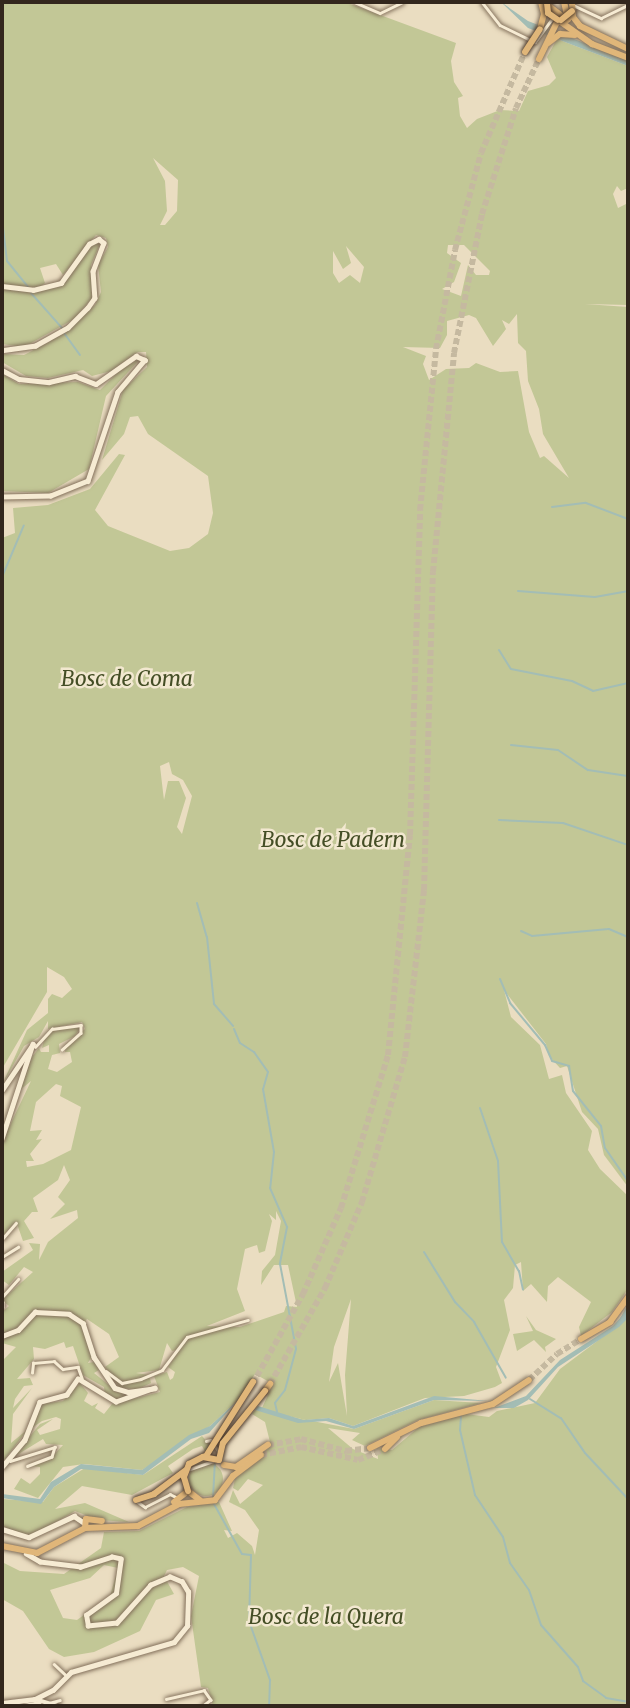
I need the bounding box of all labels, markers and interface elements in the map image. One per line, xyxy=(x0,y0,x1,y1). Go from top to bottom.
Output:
park label: Bosc de Coma xyxy=(61,666,193,692)
park label: Bosc de Padern xyxy=(261,827,405,853)
park label: Bosc de la Quera xyxy=(248,1604,404,1630)

